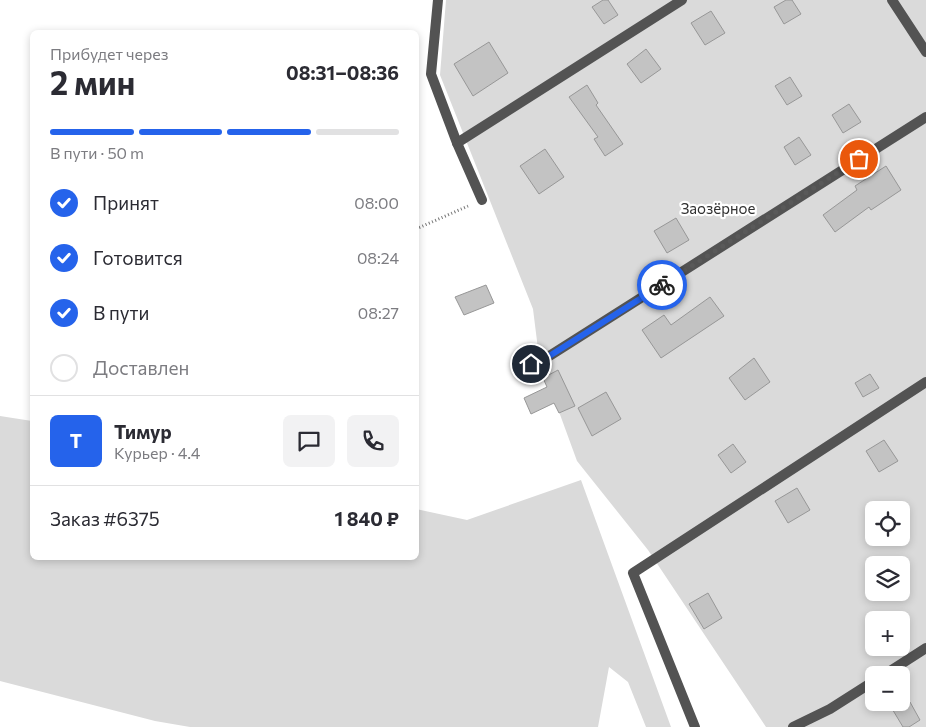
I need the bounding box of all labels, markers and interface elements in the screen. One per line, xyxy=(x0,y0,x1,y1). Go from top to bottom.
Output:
text: Прибудет через xyxy=(50,44,169,63)
text: 08:31–08:36 xyxy=(286,61,399,84)
text: 2 мин xyxy=(50,62,135,102)
pin xyxy=(838,138,880,180)
text: В пути · 50 m xyxy=(50,143,144,162)
icon: bag xyxy=(845,145,873,173)
icon: check xyxy=(50,189,78,217)
text: Принят xyxy=(93,191,159,214)
text: 08:00 xyxy=(354,193,399,212)
park label: Заозёрное xyxy=(681,199,755,217)
icon: check xyxy=(50,244,78,272)
text: Готовится xyxy=(93,246,183,269)
text: 08:24 xyxy=(357,248,399,267)
courier xyxy=(637,260,687,310)
icon: bike xyxy=(648,271,676,299)
icon: check xyxy=(50,299,78,327)
text: В пути xyxy=(93,301,149,324)
text: 08:27 xyxy=(358,303,399,322)
pin xyxy=(510,343,552,385)
icon: home xyxy=(517,350,545,378)
text: Доставлен xyxy=(93,356,189,379)
button: chat xyxy=(283,415,335,467)
button: phone xyxy=(347,415,399,467)
text: Тимур xyxy=(114,420,172,443)
text: Т xyxy=(70,429,82,452)
text: Курьер · 4.4 xyxy=(114,443,200,462)
map controls xyxy=(865,501,910,711)
button: locate xyxy=(865,501,910,546)
text: Заказ #6375 xyxy=(50,507,160,530)
text: 1 840 ₽ xyxy=(335,507,399,530)
button: layers xyxy=(865,556,910,601)
button: + xyxy=(865,611,910,656)
button: − xyxy=(865,666,910,711)

